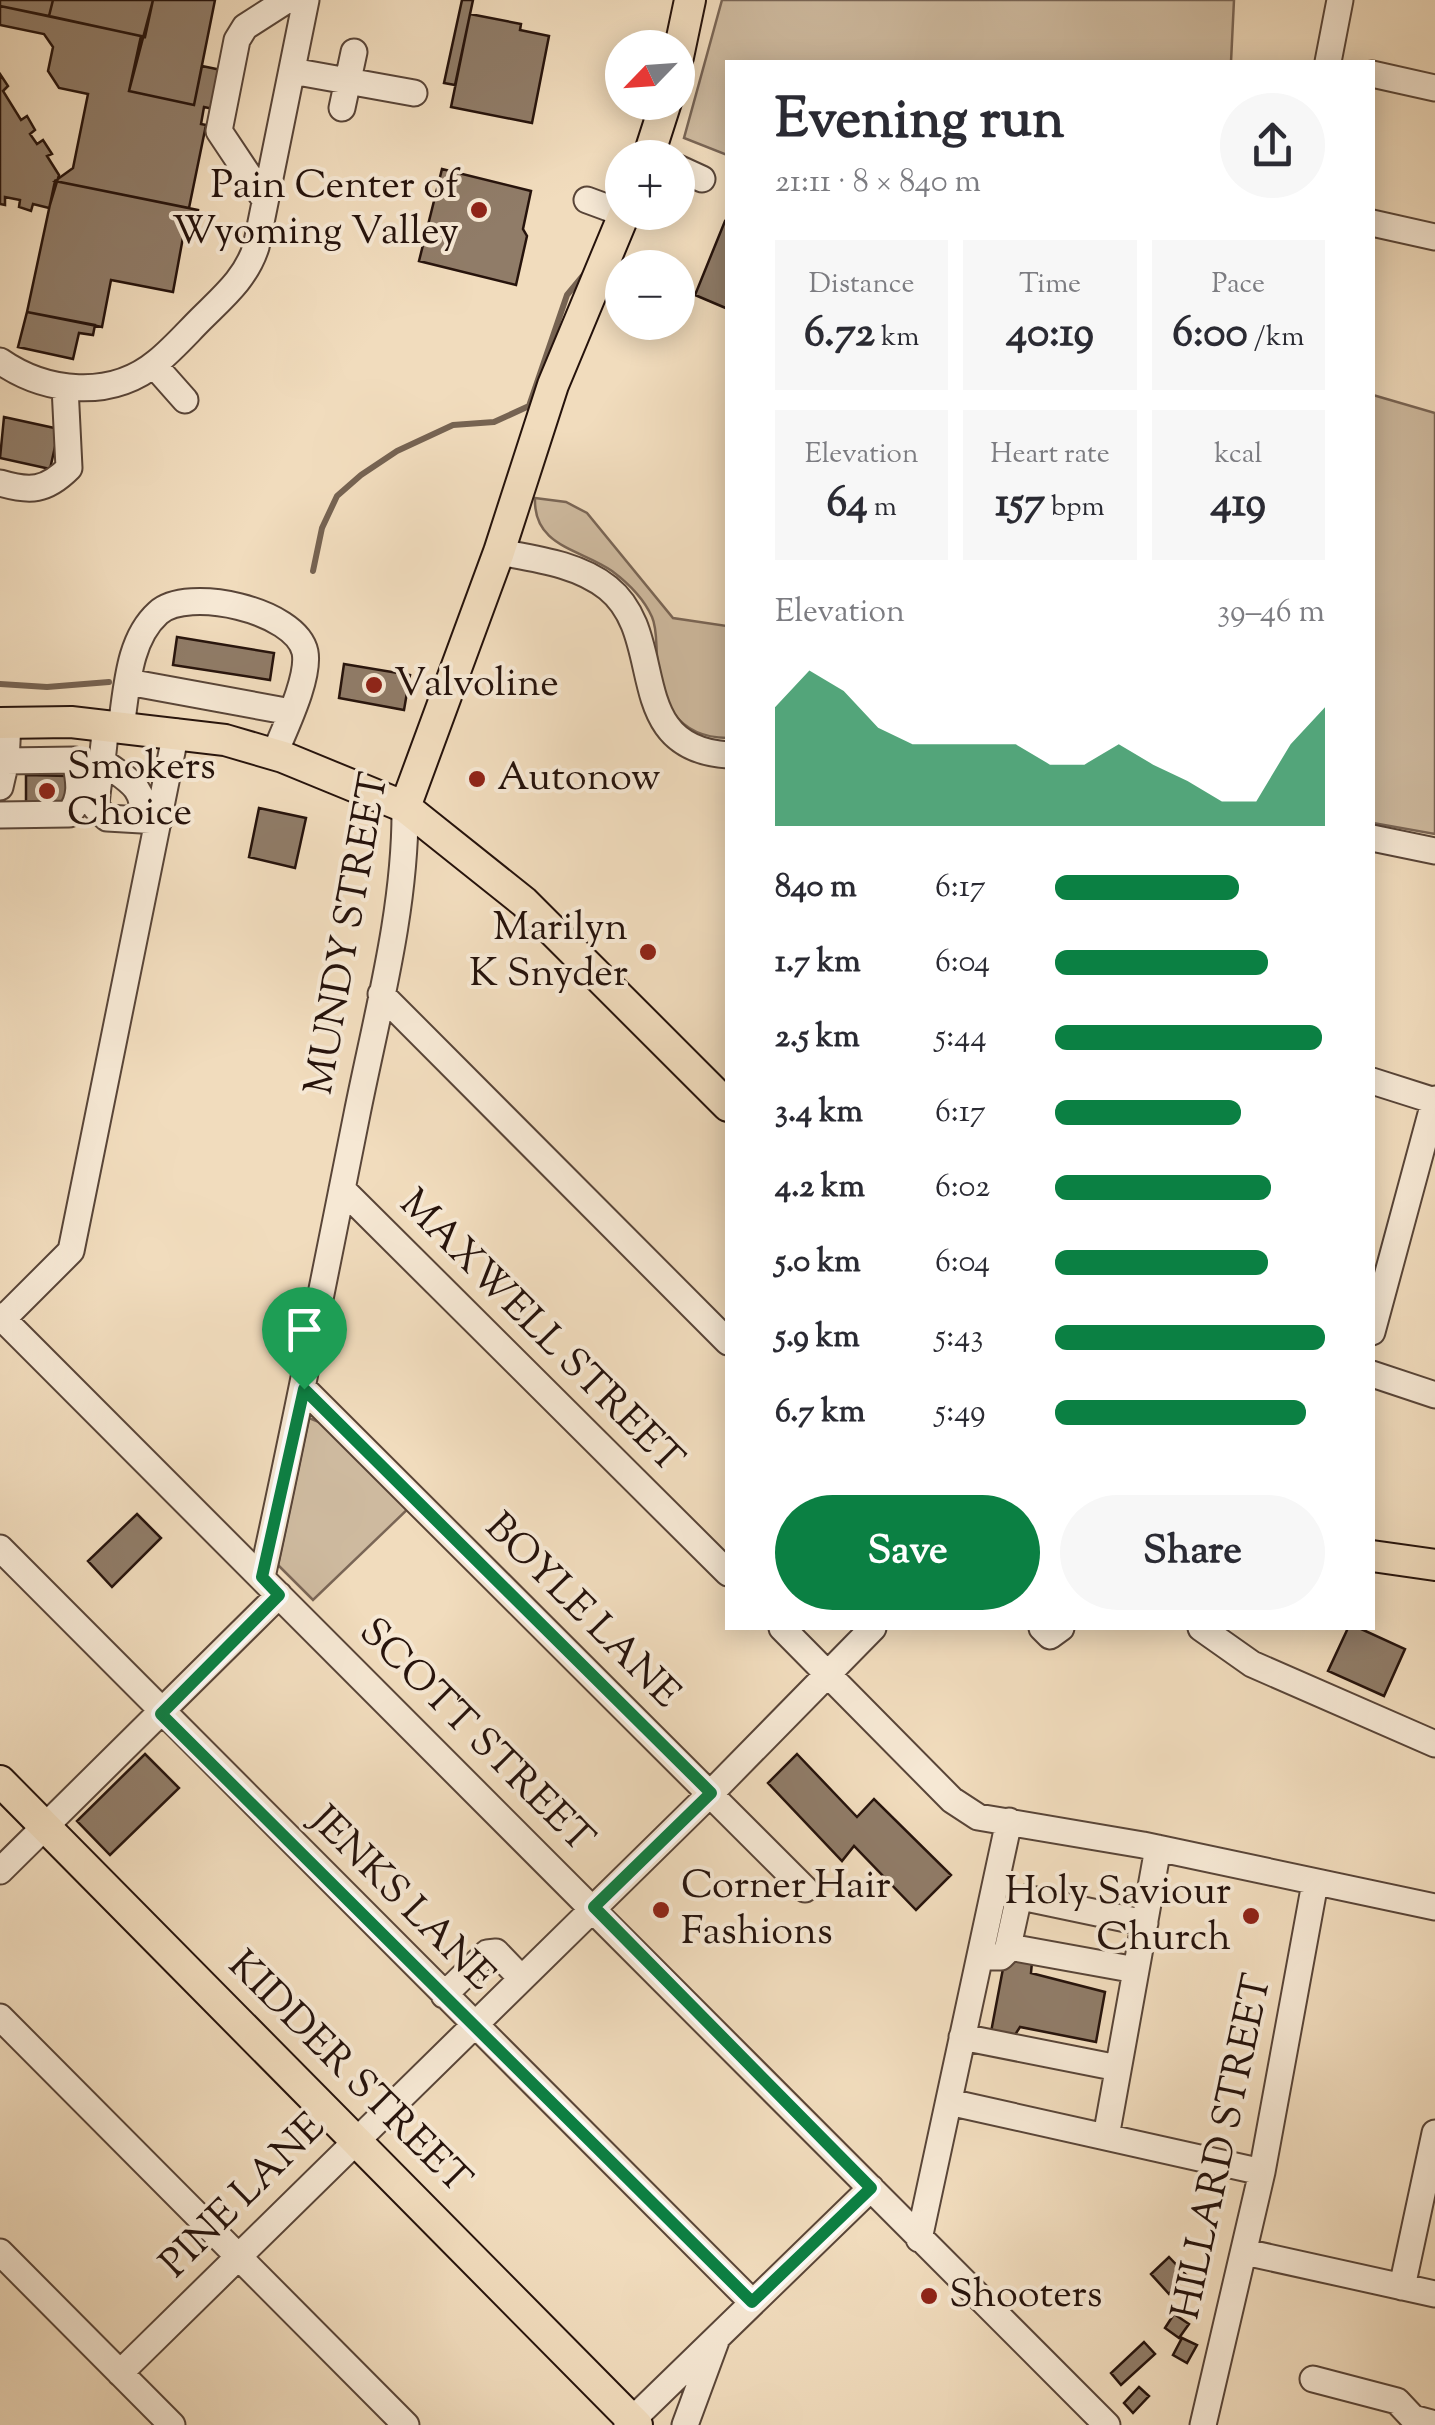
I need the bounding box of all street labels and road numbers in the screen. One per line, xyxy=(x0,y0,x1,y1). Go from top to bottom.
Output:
street label: MUNDY STREET xyxy=(293,769,405,1099)
street label: MAXWELL STREET xyxy=(385,1178,695,1488)
street label: BOYLE LANE xyxy=(470,1501,692,1723)
street label: SCOTT STREET xyxy=(344,1606,606,1868)
street label: JENKS LANE xyxy=(294,1793,506,2005)
street label: KIDDER STREET xyxy=(213,1939,483,2209)
street label: HILLARD STREET xyxy=(1160,1969,1288,2325)
street label: PINE LANE xyxy=(149,2102,339,2292)

